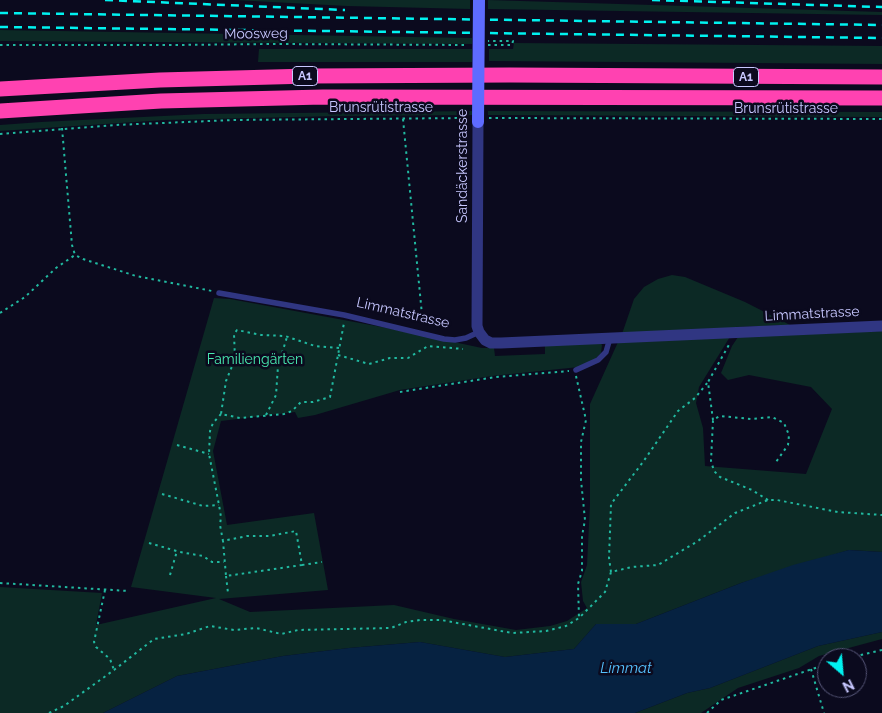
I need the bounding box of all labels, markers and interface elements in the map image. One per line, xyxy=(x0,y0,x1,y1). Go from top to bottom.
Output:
street label: Moosweg xyxy=(224,25,288,43)
road number: A1 xyxy=(292,66,318,85)
road number: A1 xyxy=(734,68,758,86)
street label: Brunsrütistrasse xyxy=(329,100,433,116)
street label: Brunsrütistrasse xyxy=(734,101,838,117)
street label: Sandäckerstrasse xyxy=(455,109,471,223)
street label: Limmatstrasse xyxy=(355,294,451,332)
street label: Limmatstrasse xyxy=(764,303,860,325)
park label: Familiengärten xyxy=(207,352,303,368)
north arrow xyxy=(817,648,867,698)
water label: Limmat xyxy=(600,659,652,677)
text: N xyxy=(840,676,857,695)

